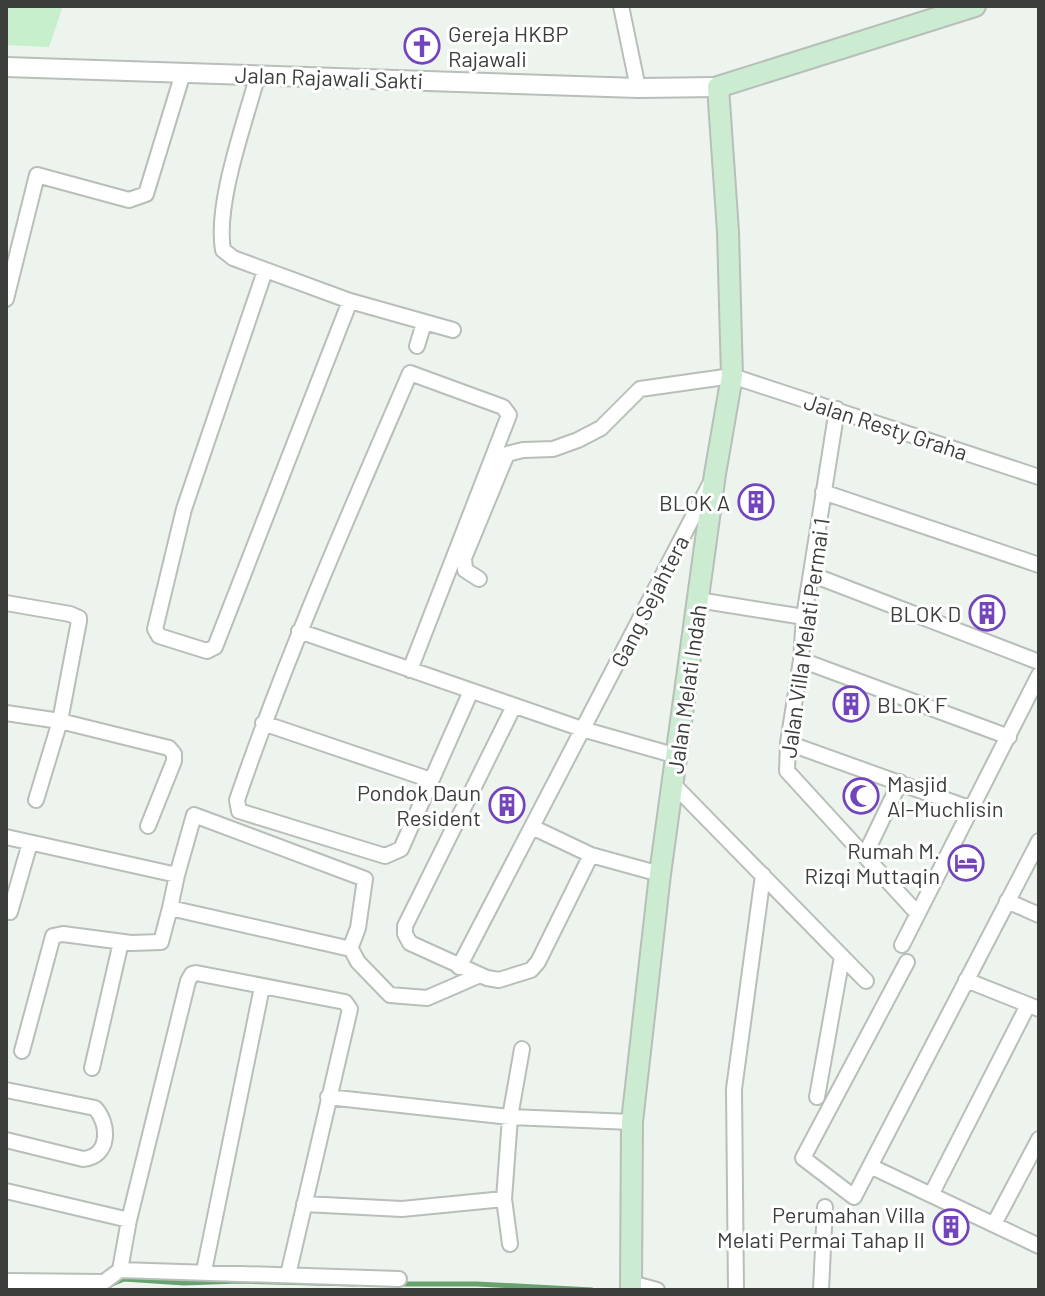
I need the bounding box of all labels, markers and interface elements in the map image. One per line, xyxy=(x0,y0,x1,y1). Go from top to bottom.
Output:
place label: Gereja HKBP Rajawali xyxy=(448,20,569,71)
church icon: Gereja HKBP Rajawali xyxy=(403,27,441,65)
street label: Jalan Rajawali Sakti xyxy=(234,61,424,93)
street label: Jalan Resty Graha xyxy=(801,387,971,465)
building icon: BLOK A xyxy=(737,483,775,521)
place label: BLOK A xyxy=(659,489,730,515)
street label: Jalan Villa Melati Permai 1 xyxy=(774,516,834,760)
street label: Gang Sejahtera xyxy=(605,531,693,671)
building icon: BLOK D xyxy=(968,594,1006,632)
place label: BLOK D xyxy=(890,600,961,626)
street label: Jalan Melati Indah xyxy=(661,603,711,775)
building icon: BLOK F xyxy=(832,685,870,723)
place label: BLOK F xyxy=(877,691,948,717)
place label: Masjid Al-Muchlisin xyxy=(887,770,1004,821)
mosque icon: Masjid Al-Muchlisin xyxy=(842,777,880,815)
place label: Pondok Daun Resident xyxy=(357,779,481,830)
building icon: Pondok Daun Resident xyxy=(488,786,526,824)
place label: Rumah M. Rizqi Muttaqin xyxy=(805,837,940,888)
hotel icon: Rumah M. Rizqi Muttaqin xyxy=(947,844,985,882)
place label: Perumahan Villa Melati Permai Tahap II xyxy=(717,1201,925,1252)
building icon: Perumahan Villa Melati Permai Tahap II xyxy=(932,1208,970,1246)

